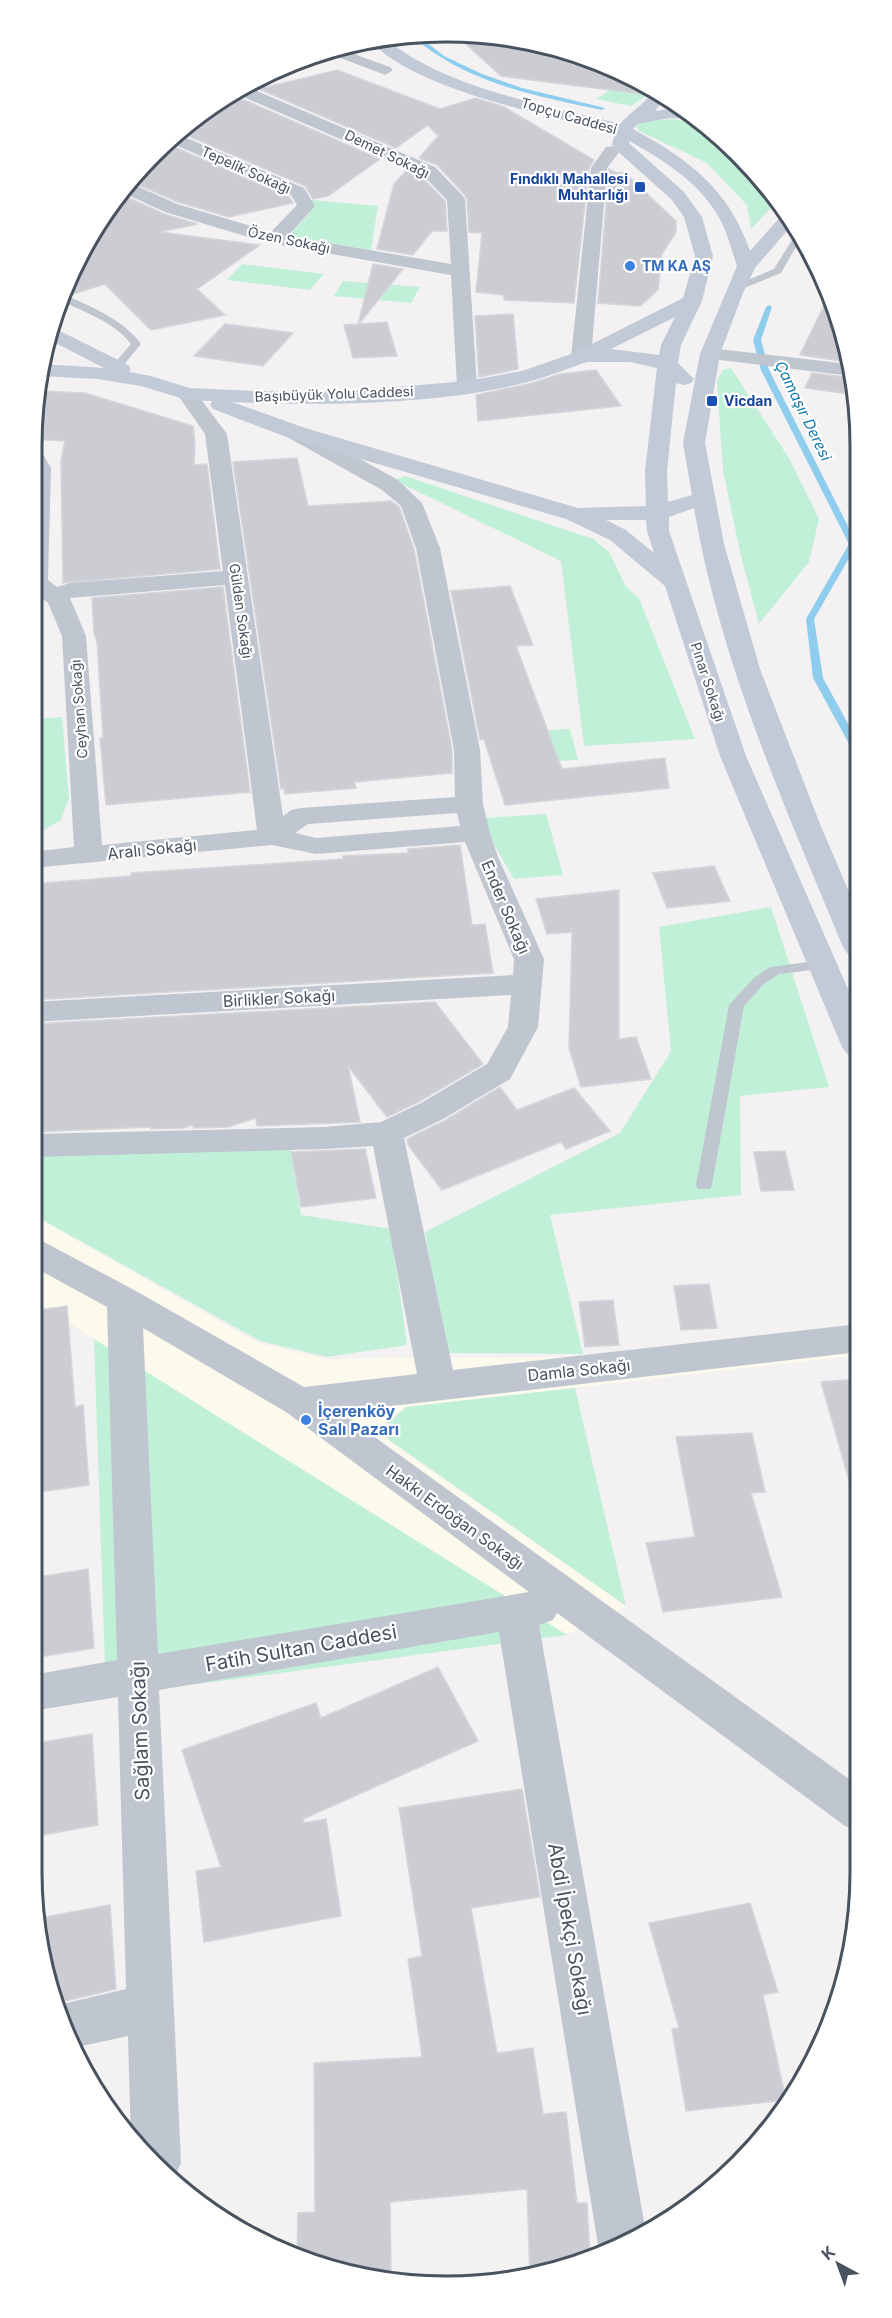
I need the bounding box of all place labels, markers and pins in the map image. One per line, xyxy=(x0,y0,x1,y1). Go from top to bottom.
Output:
place label: Fındıklı Mahallesi Muhtarlığı xyxy=(510,170,628,203)
marker: Fındıklı Mahallesi Muhtarlığı xyxy=(633,180,647,194)
place label: TM KA AŞ xyxy=(642,257,711,274)
marker: TM KA AŞ xyxy=(623,259,637,273)
place label: Vicdan xyxy=(724,392,772,409)
marker: Vicdan xyxy=(705,394,719,408)
place label: İçerenköy Salı Pazarı xyxy=(318,1401,399,1439)
marker: İçerenköy Salı Pazarı xyxy=(299,1413,313,1427)

